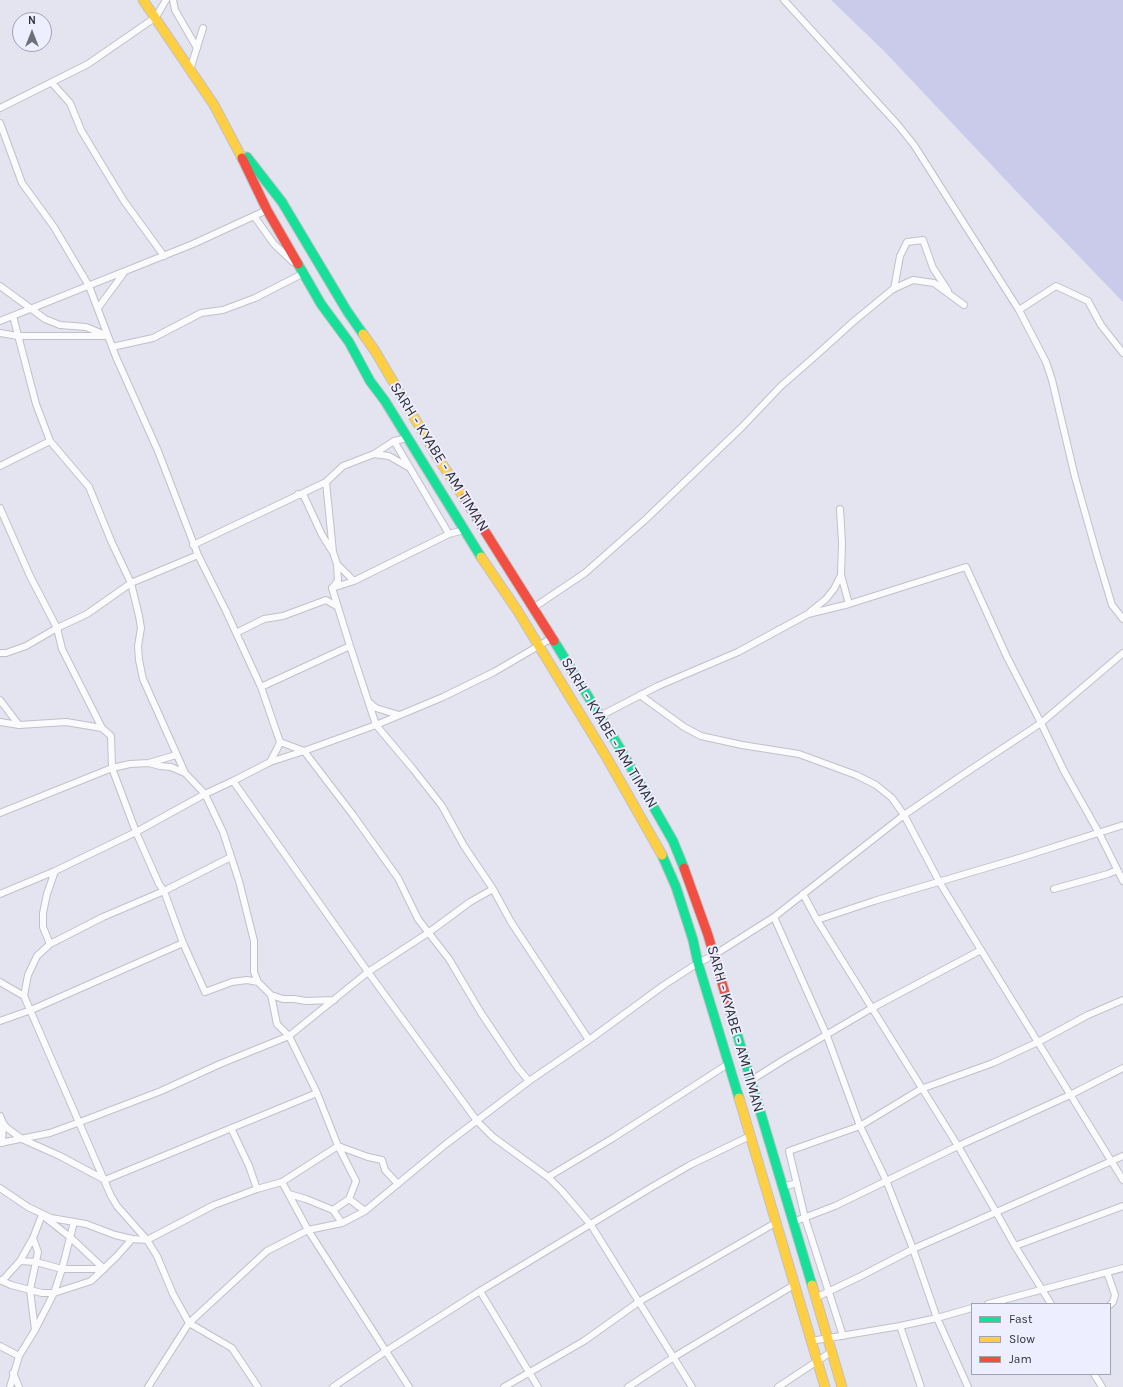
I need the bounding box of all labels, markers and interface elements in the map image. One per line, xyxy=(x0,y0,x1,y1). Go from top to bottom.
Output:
north arrow xyxy=(12,12,52,52)
text: N xyxy=(28,14,36,27)
street label: SARH - KYABE - AM TIMAN xyxy=(386,379,492,535)
street label: SARH - KYABE - AM TIMAN xyxy=(557,654,661,812)
street label: SARH - KYABE - AM TIMAN xyxy=(703,944,767,1114)
legend xyxy=(971,1303,1111,1375)
text: Fast xyxy=(1009,1312,1032,1326)
text: Slow xyxy=(1009,1332,1035,1346)
text: Jam xyxy=(1009,1352,1032,1366)

